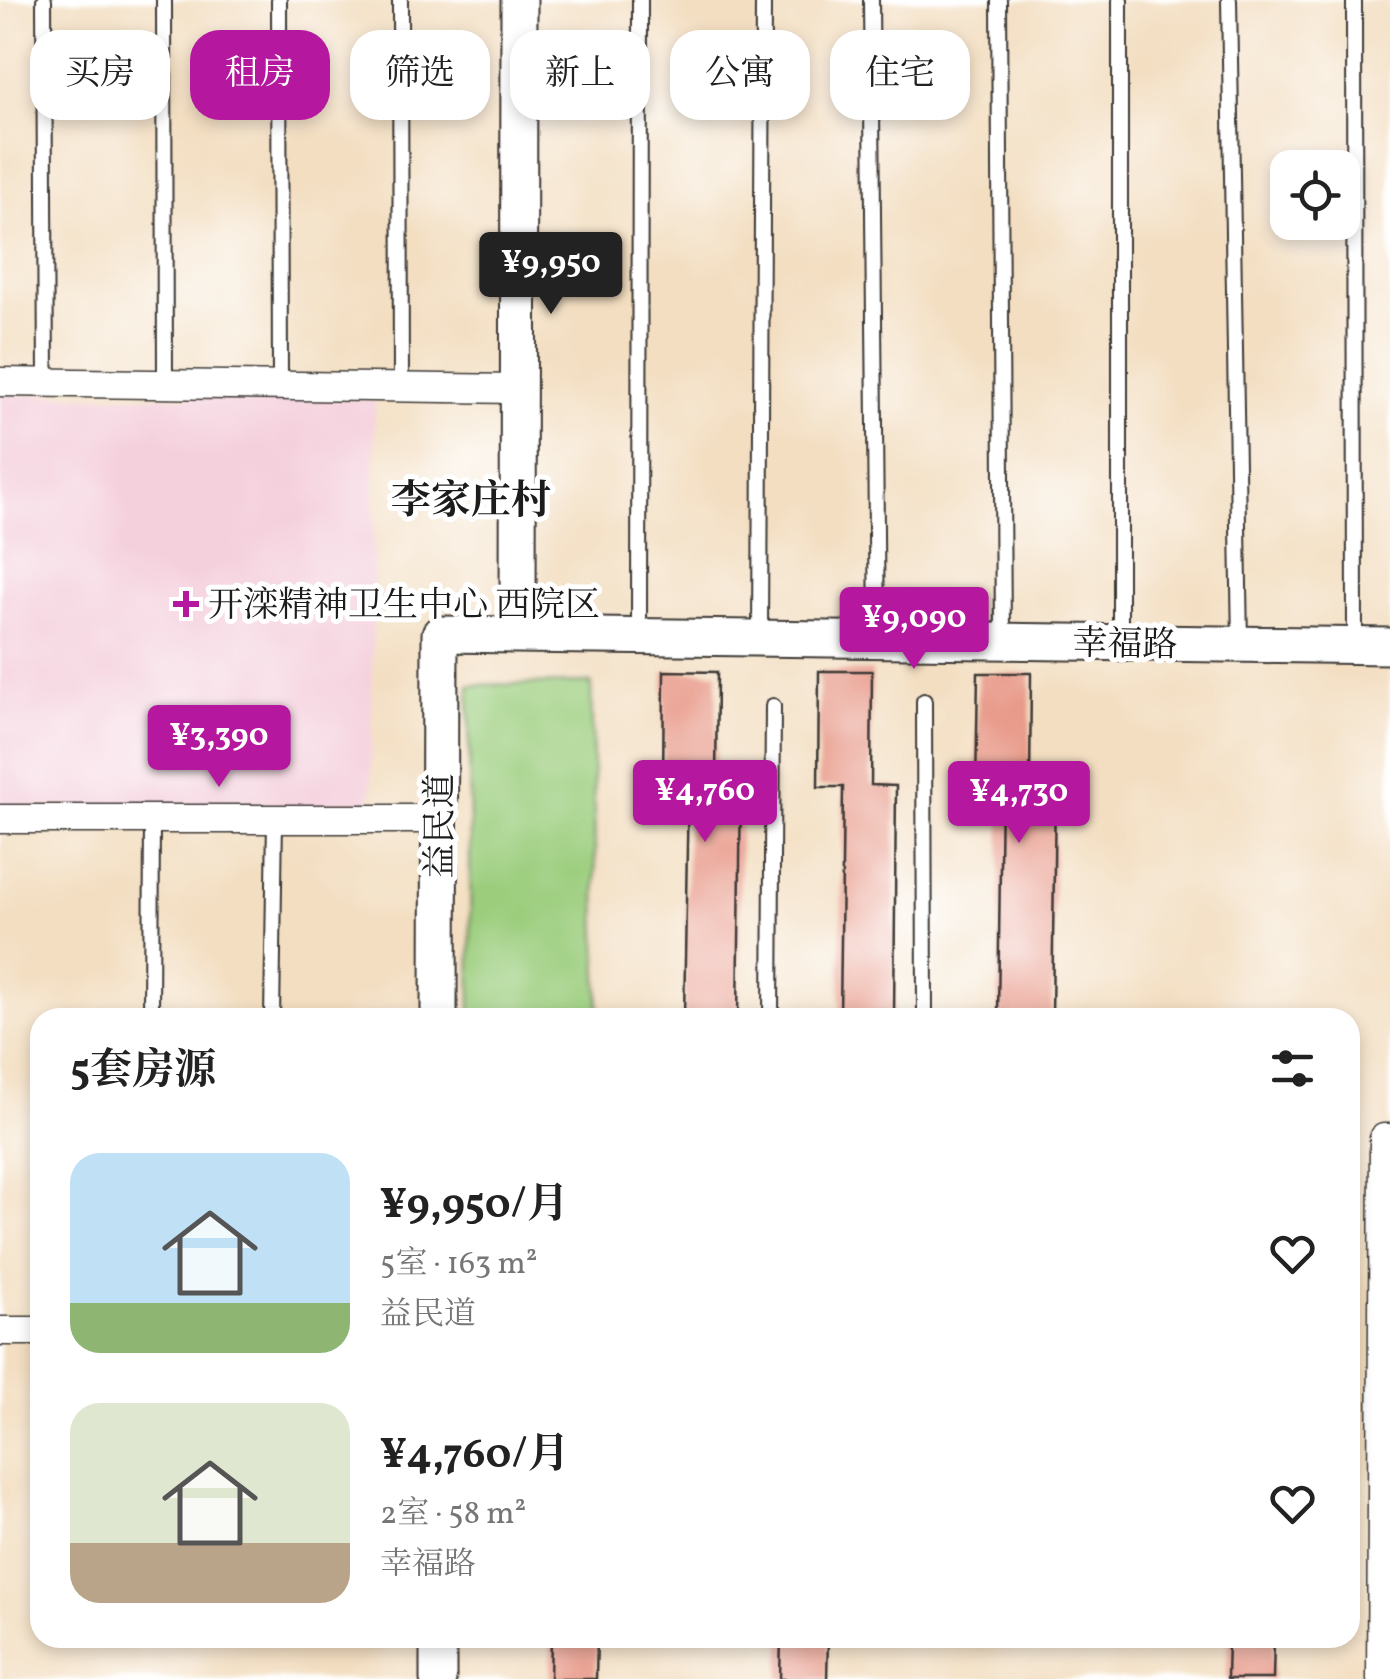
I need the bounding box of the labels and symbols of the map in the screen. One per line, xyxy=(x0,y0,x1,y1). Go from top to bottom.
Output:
pin: ¥9,950 xyxy=(470,232,632,317)
district label: 李家庄村 xyxy=(391,475,551,531)
place label: 开滦精神卫生中心 西院区 xyxy=(208,583,600,631)
pin: ¥9,090 xyxy=(833,587,995,672)
marker: 开滦精神卫生中心 西院区 xyxy=(173,591,199,617)
street label: 幸福路 xyxy=(1072,621,1178,671)
pin: ¥3,390 xyxy=(138,705,300,790)
pin: ¥4,760 xyxy=(624,760,786,845)
pin: ¥4,730 xyxy=(938,761,1100,846)
street label: 益民道 xyxy=(418,773,466,879)

